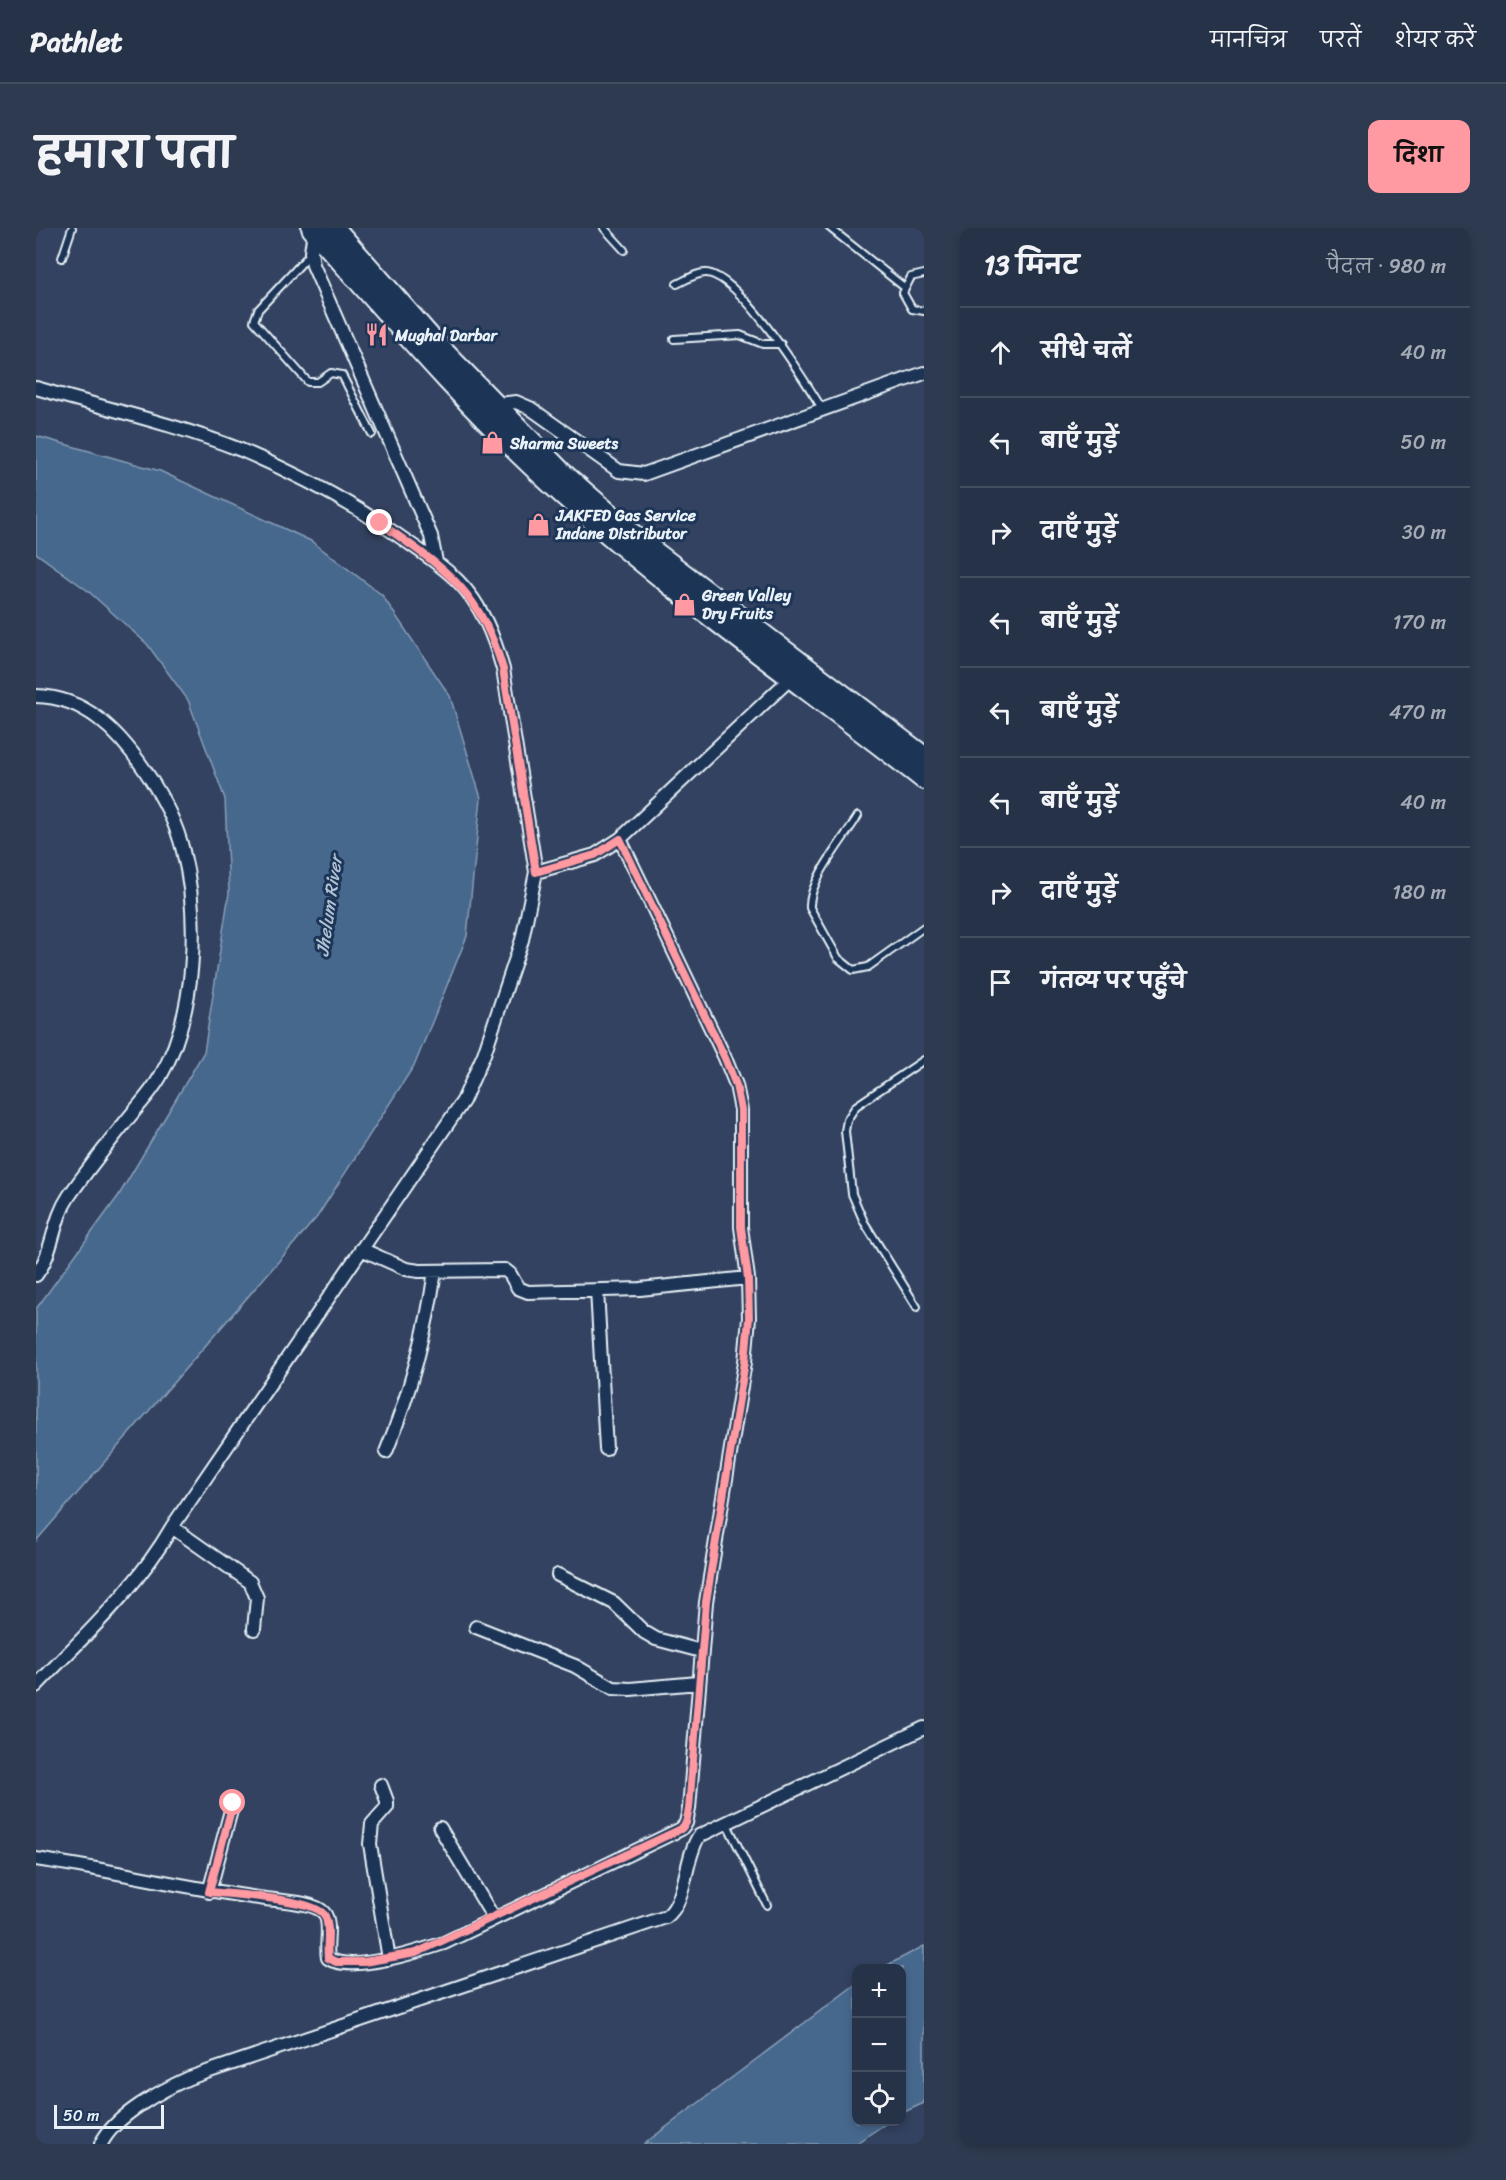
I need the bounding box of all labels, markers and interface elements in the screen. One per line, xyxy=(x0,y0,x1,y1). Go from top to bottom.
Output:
text: Pathlet xyxy=(30,17,123,66)
text: मानचित्र xyxy=(1210,21,1287,59)
text: परतें xyxy=(1320,21,1361,59)
text: शेयर करें xyxy=(1394,21,1476,59)
text: हमारा पता xyxy=(36,116,234,190)
button: दिशा xyxy=(1368,120,1470,193)
text: 13 मिनट xyxy=(984,242,1079,288)
text: पैदल · 980 m xyxy=(1326,249,1446,284)
place label: Mughal Darbar xyxy=(394,321,499,350)
restaurant icon: Mughal Darbar xyxy=(364,322,390,348)
text: सीधे चलें xyxy=(1041,331,1131,370)
text: 40 m xyxy=(1400,335,1446,370)
icon: ahead xyxy=(984,336,1017,369)
text: बाएँ मुड़ें xyxy=(1041,421,1118,460)
text: 50 m xyxy=(1401,425,1446,460)
icon: left xyxy=(984,426,1017,459)
place label: Sharma Sweets xyxy=(509,429,619,458)
shop icon: Sharma Sweets xyxy=(479,430,505,456)
place label: JAKFED Gas Service Indane Distributor xyxy=(555,501,697,548)
route end xyxy=(366,509,392,535)
shop icon: JAKFED Gas Service Indane Distributor xyxy=(525,511,551,537)
text: दाएँ मुड़ें xyxy=(1041,511,1118,550)
text: 30 m xyxy=(1402,515,1446,550)
icon: right xyxy=(984,516,1017,549)
place label: Green Valley Dry Fruits xyxy=(701,581,792,628)
shop icon: Green Valley Dry Fruits xyxy=(671,591,697,617)
text: बाएँ मुड़ें xyxy=(1041,601,1118,640)
text: 170 m xyxy=(1393,605,1446,640)
icon: left xyxy=(984,606,1017,639)
text: बाएँ मुड़ें xyxy=(1041,691,1118,730)
text: 470 m xyxy=(1389,695,1446,730)
icon: left xyxy=(984,696,1017,729)
text: बाएँ मुड़ें xyxy=(1041,781,1118,820)
text: 40 m xyxy=(1400,785,1446,820)
icon: left xyxy=(984,786,1017,819)
water label: Jhelum River xyxy=(306,850,352,958)
text: दाएँ मुड़ें xyxy=(1041,871,1118,910)
text: 180 m xyxy=(1392,875,1446,910)
icon: right xyxy=(984,876,1017,909)
text: गंतव्य पर पहुँचे xyxy=(1041,961,1186,1000)
icon: arrive xyxy=(984,966,1017,999)
route start xyxy=(219,1789,245,1815)
map controls xyxy=(852,1964,906,2126)
button: + xyxy=(852,1964,906,2018)
button: − xyxy=(852,2018,906,2072)
button: locate xyxy=(852,2072,906,2126)
text: 50 m xyxy=(63,2101,99,2130)
scale bar xyxy=(54,2102,164,2130)

